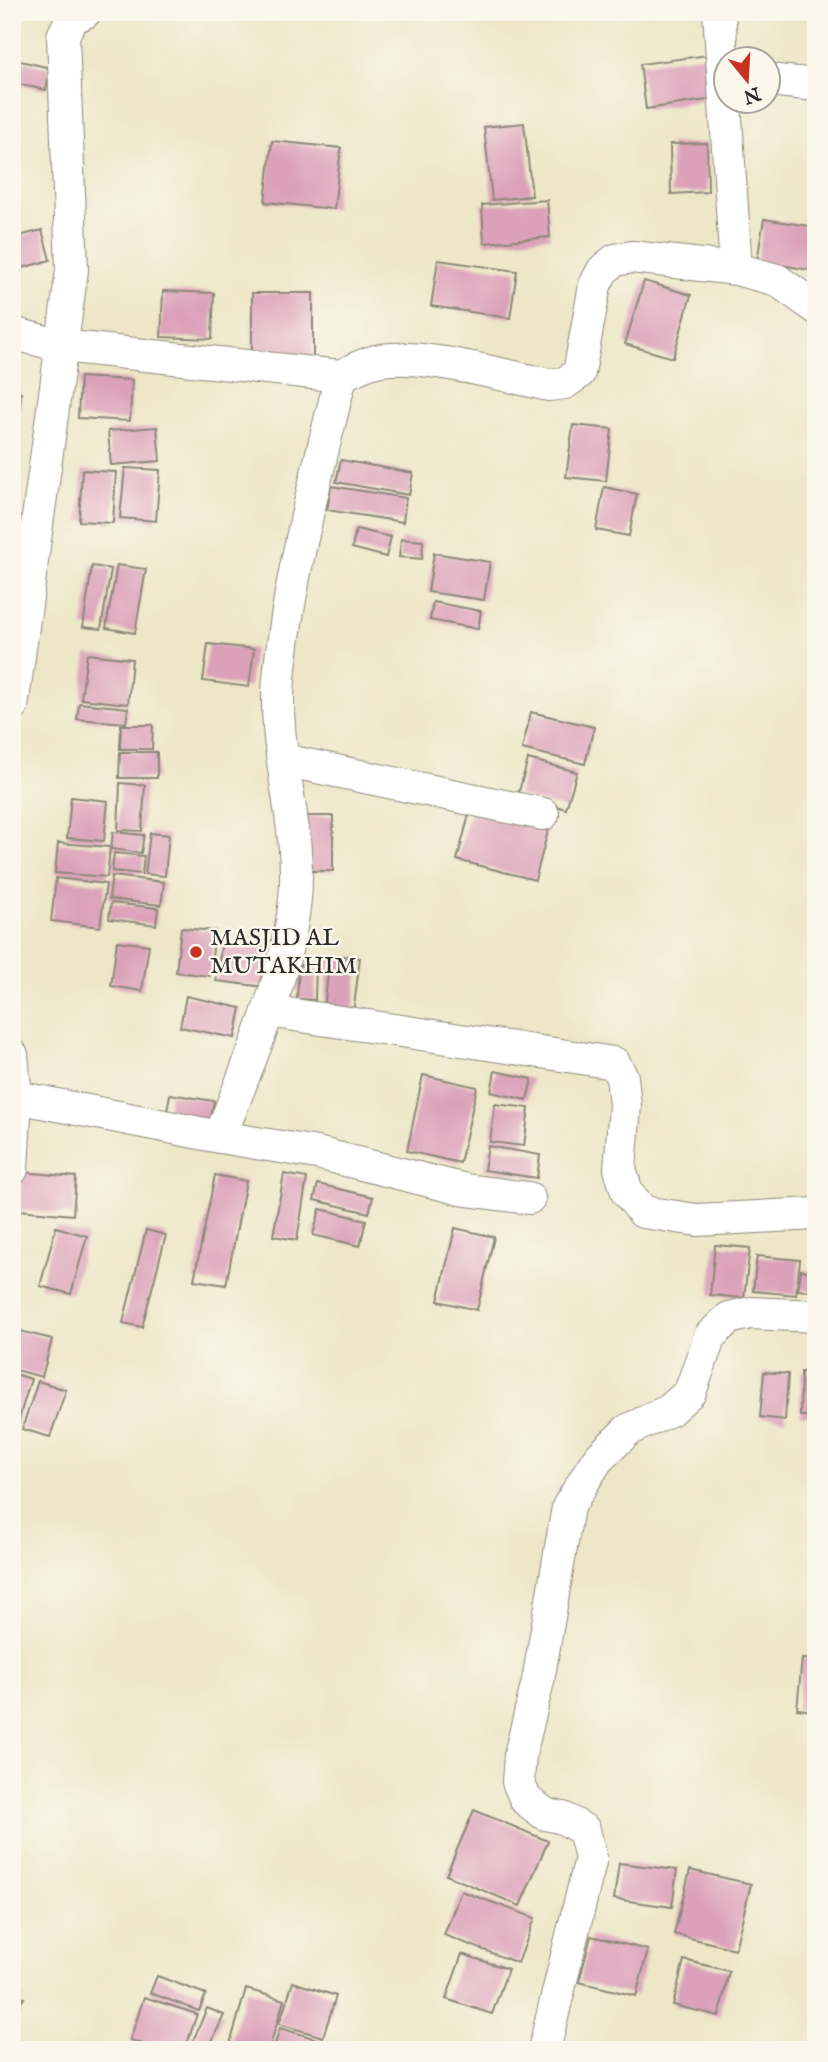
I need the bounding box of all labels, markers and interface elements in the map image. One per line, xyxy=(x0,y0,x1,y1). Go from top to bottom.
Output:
north arrow xyxy=(712,46,782,116)
text: N xyxy=(740,80,764,108)
place label: MASJID AL MUTAKHIM xyxy=(210,923,357,982)
marker: MASJID AL MUTAKHIM xyxy=(188,944,204,960)

